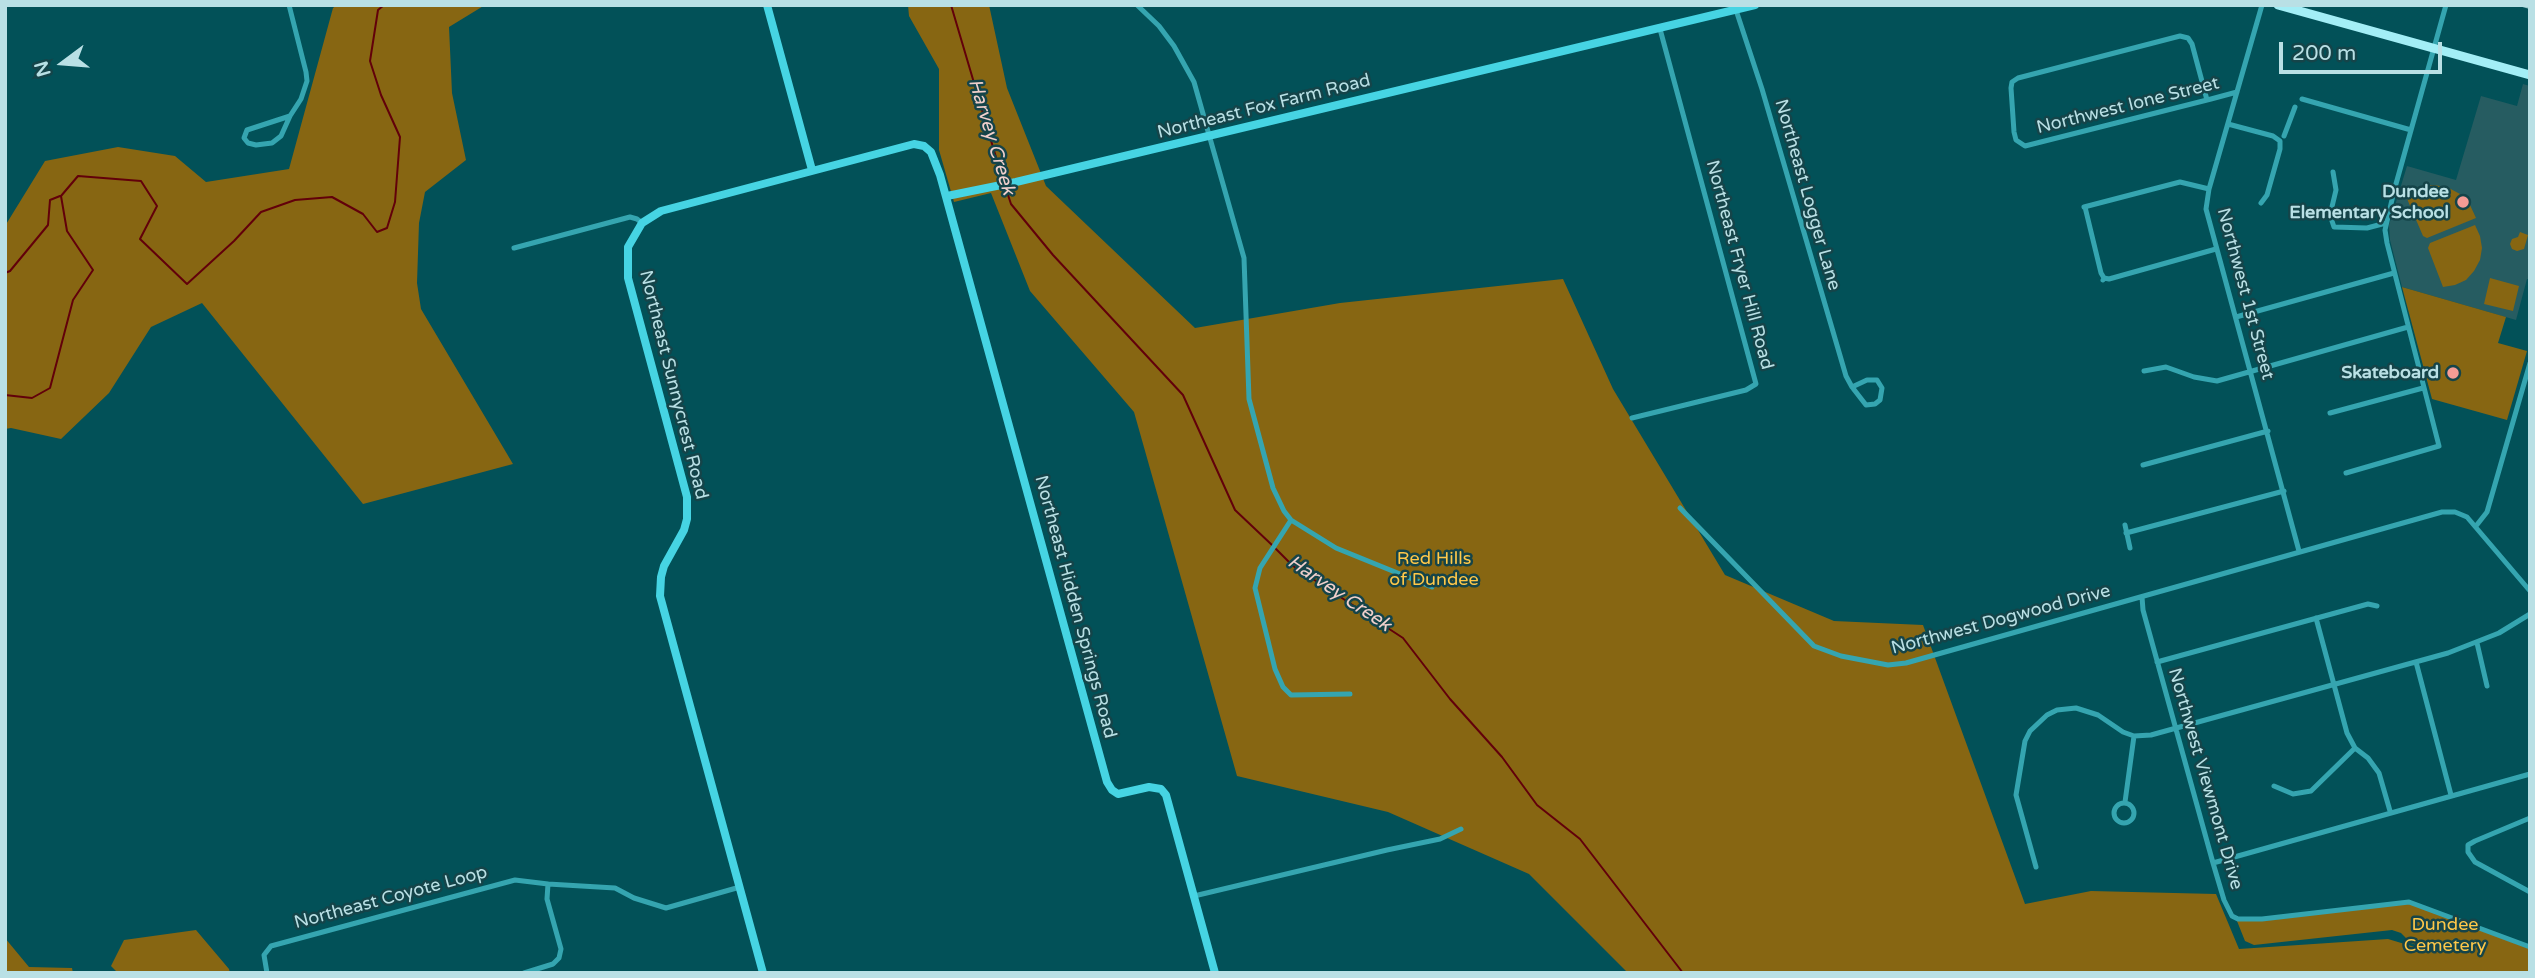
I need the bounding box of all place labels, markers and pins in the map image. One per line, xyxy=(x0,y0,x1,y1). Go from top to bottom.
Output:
place label: Dundee Elementary School xyxy=(2289,181,2449,224)
marker: Dundee Elementary School xyxy=(2455,194,2471,210)
place label: Skateboard xyxy=(2341,362,2439,384)
marker: Skateboard xyxy=(2445,365,2461,381)

